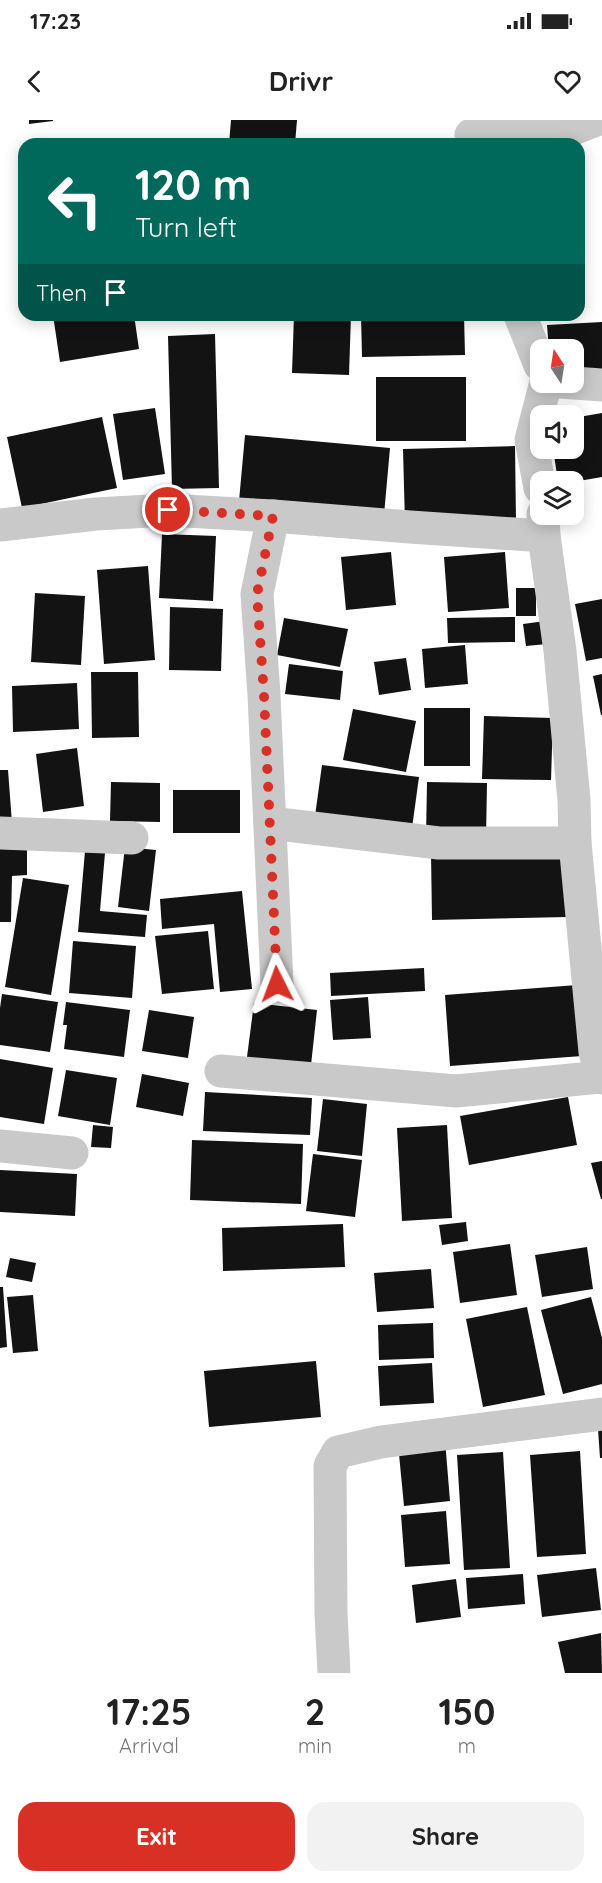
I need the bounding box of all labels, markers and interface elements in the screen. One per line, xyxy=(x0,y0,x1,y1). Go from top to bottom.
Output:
text: 17:23 xyxy=(30,7,81,35)
text: Drivr xyxy=(269,64,333,98)
icon: back xyxy=(18,65,51,98)
icon: heart xyxy=(551,65,584,98)
text: 120 m xyxy=(135,158,252,211)
icon: left xyxy=(36,162,114,240)
text: Turn left xyxy=(135,210,237,244)
icon: arrive xyxy=(99,276,132,309)
text: Then xyxy=(36,279,87,307)
north arrow xyxy=(530,339,584,393)
map controls xyxy=(530,339,584,525)
button: sound xyxy=(530,405,584,459)
button: layers xyxy=(530,471,584,525)
pin xyxy=(142,484,193,535)
icon: arrive xyxy=(151,493,184,526)
position arrow xyxy=(245,952,309,1016)
text: 17:25 xyxy=(107,1689,191,1734)
text: 2 xyxy=(305,1689,325,1734)
text: 150 xyxy=(439,1689,495,1734)
text: Arrival xyxy=(119,1733,179,1758)
text: min xyxy=(298,1733,332,1758)
text: m xyxy=(458,1733,476,1758)
button: Exit xyxy=(18,1802,295,1871)
button: Share xyxy=(307,1802,584,1871)

